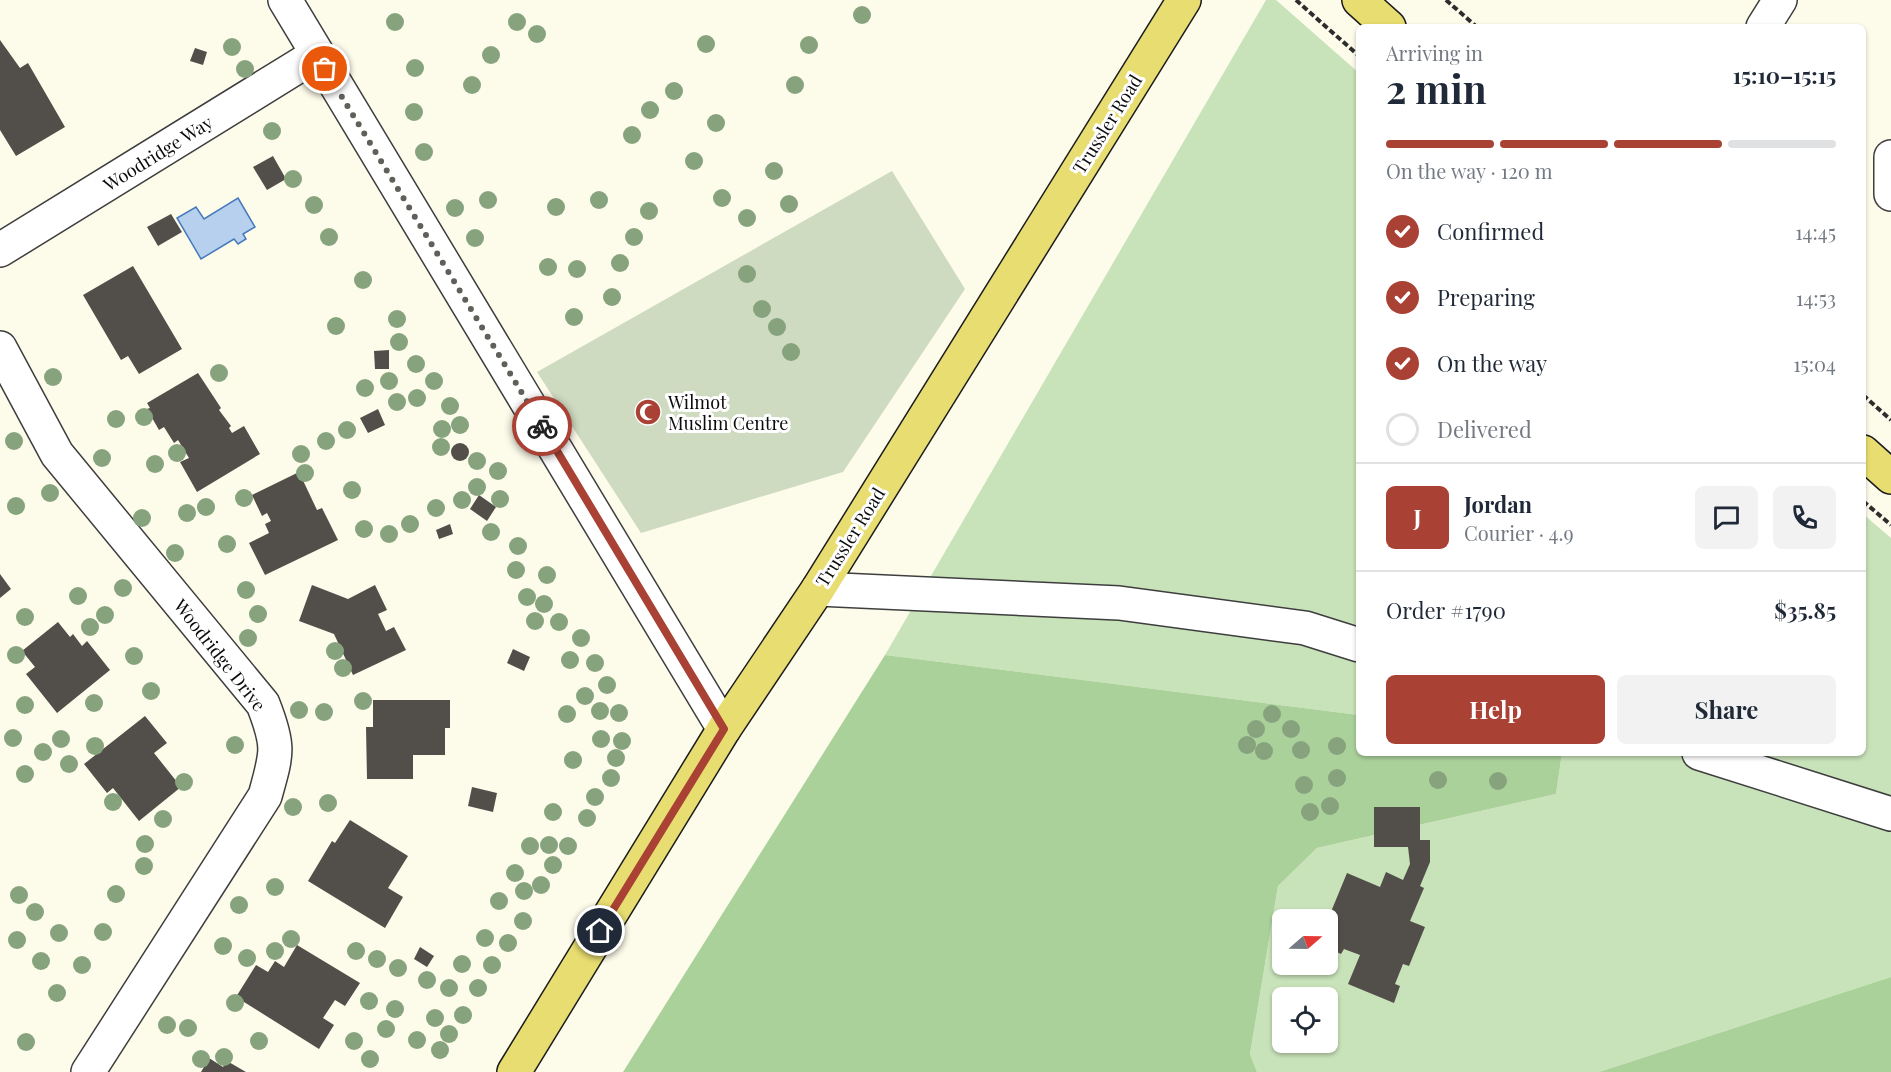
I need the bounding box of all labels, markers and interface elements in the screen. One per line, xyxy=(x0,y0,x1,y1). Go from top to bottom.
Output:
text: Arriving in xyxy=(1386,39,1483,66)
pin xyxy=(299,43,350,94)
icon: bag xyxy=(308,52,341,85)
text: 15:10–15:15 xyxy=(1733,60,1836,90)
text: 2 min xyxy=(1386,62,1487,114)
street label: Trussler Road xyxy=(1067,69,1147,178)
street label: Woodridge Way xyxy=(98,110,217,197)
text: On the way · 120 m xyxy=(1386,157,1553,184)
icon: check xyxy=(1386,215,1419,248)
text: Confirmed xyxy=(1437,216,1544,246)
text: 14:45 xyxy=(1795,218,1836,245)
icon: check xyxy=(1386,281,1419,314)
text: Preparing xyxy=(1437,282,1535,312)
text: 14:53 xyxy=(1796,284,1836,311)
icon: check xyxy=(1386,347,1419,380)
text: On the way xyxy=(1437,348,1547,378)
text: 15:04 xyxy=(1793,350,1836,377)
place label: Wilmot Muslim Centre xyxy=(667,390,788,435)
courier xyxy=(512,396,572,456)
mosque icon: Wilmot Muslim Centre xyxy=(633,397,663,427)
icon: bike xyxy=(526,410,559,443)
text: Delivered xyxy=(1437,414,1532,444)
street label: Trussler Road xyxy=(810,482,890,591)
button: chat xyxy=(1695,486,1758,549)
button: phone xyxy=(1773,486,1836,549)
text: Jordan xyxy=(1464,489,1532,519)
text: J xyxy=(1413,502,1422,532)
text: Courier · 4.9 xyxy=(1464,519,1574,546)
street label: Woodridge Drive xyxy=(168,593,271,716)
text: Order #1790 xyxy=(1386,595,1506,625)
text: $35.85 xyxy=(1774,595,1836,625)
button: Help xyxy=(1386,675,1605,744)
button: Share xyxy=(1617,675,1836,744)
pin xyxy=(574,905,625,956)
north arrow xyxy=(1272,909,1338,975)
map controls xyxy=(1272,909,1338,1053)
icon: home xyxy=(583,914,616,947)
button: locate xyxy=(1272,987,1338,1053)

